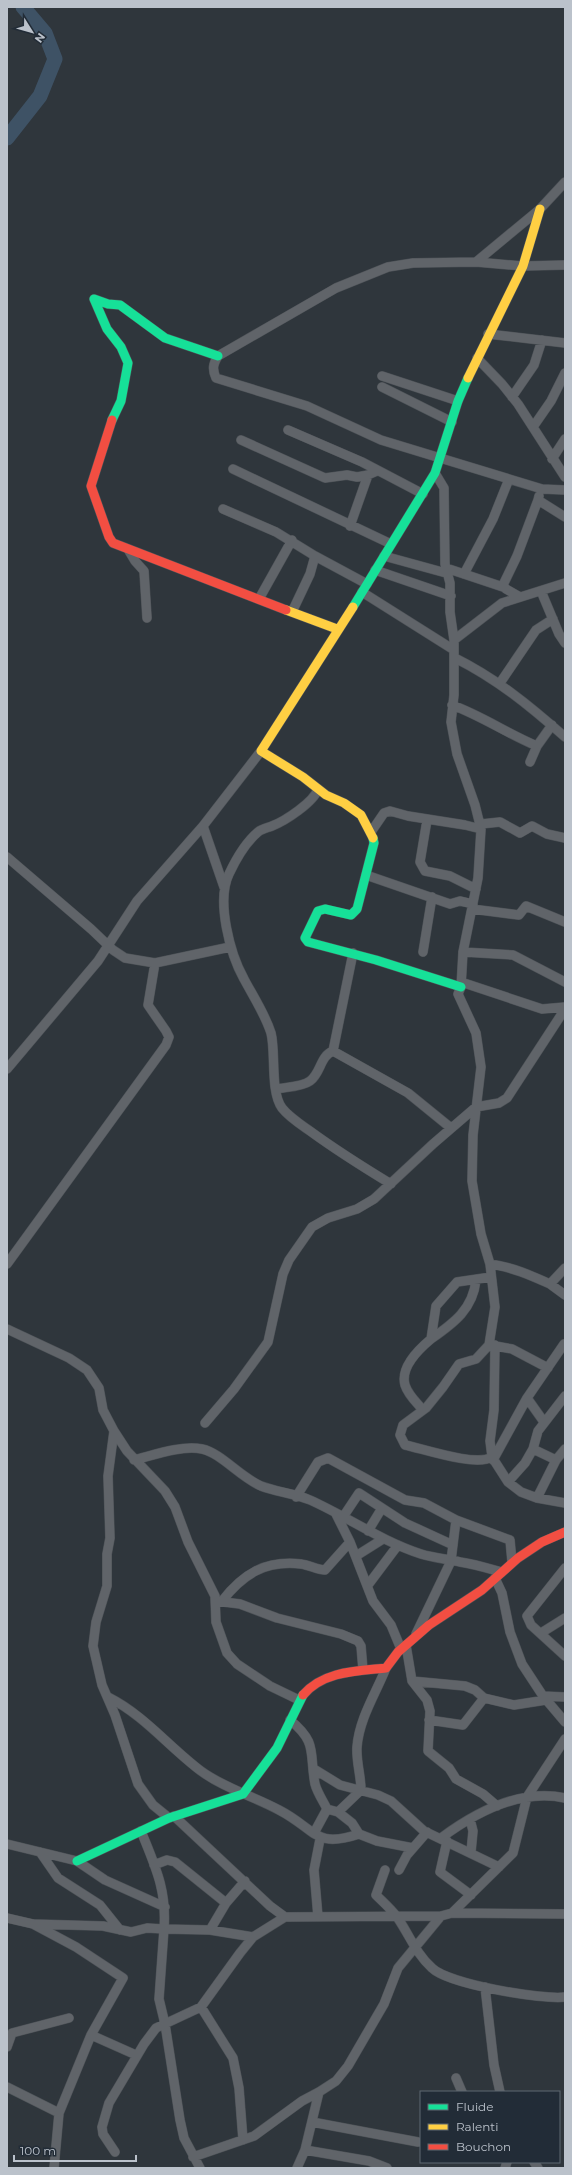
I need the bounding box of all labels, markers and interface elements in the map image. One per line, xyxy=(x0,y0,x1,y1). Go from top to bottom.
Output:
north arrow xyxy=(12,12,52,52)
text: N xyxy=(32,30,48,46)
legend xyxy=(420,2091,560,2163)
text: Fluide xyxy=(456,2099,494,2114)
text: Ralenti xyxy=(456,2119,498,2134)
scale bar xyxy=(14,2137,136,2163)
text: Bouchon xyxy=(456,2139,511,2154)
text: 100 m xyxy=(20,2143,56,2158)

